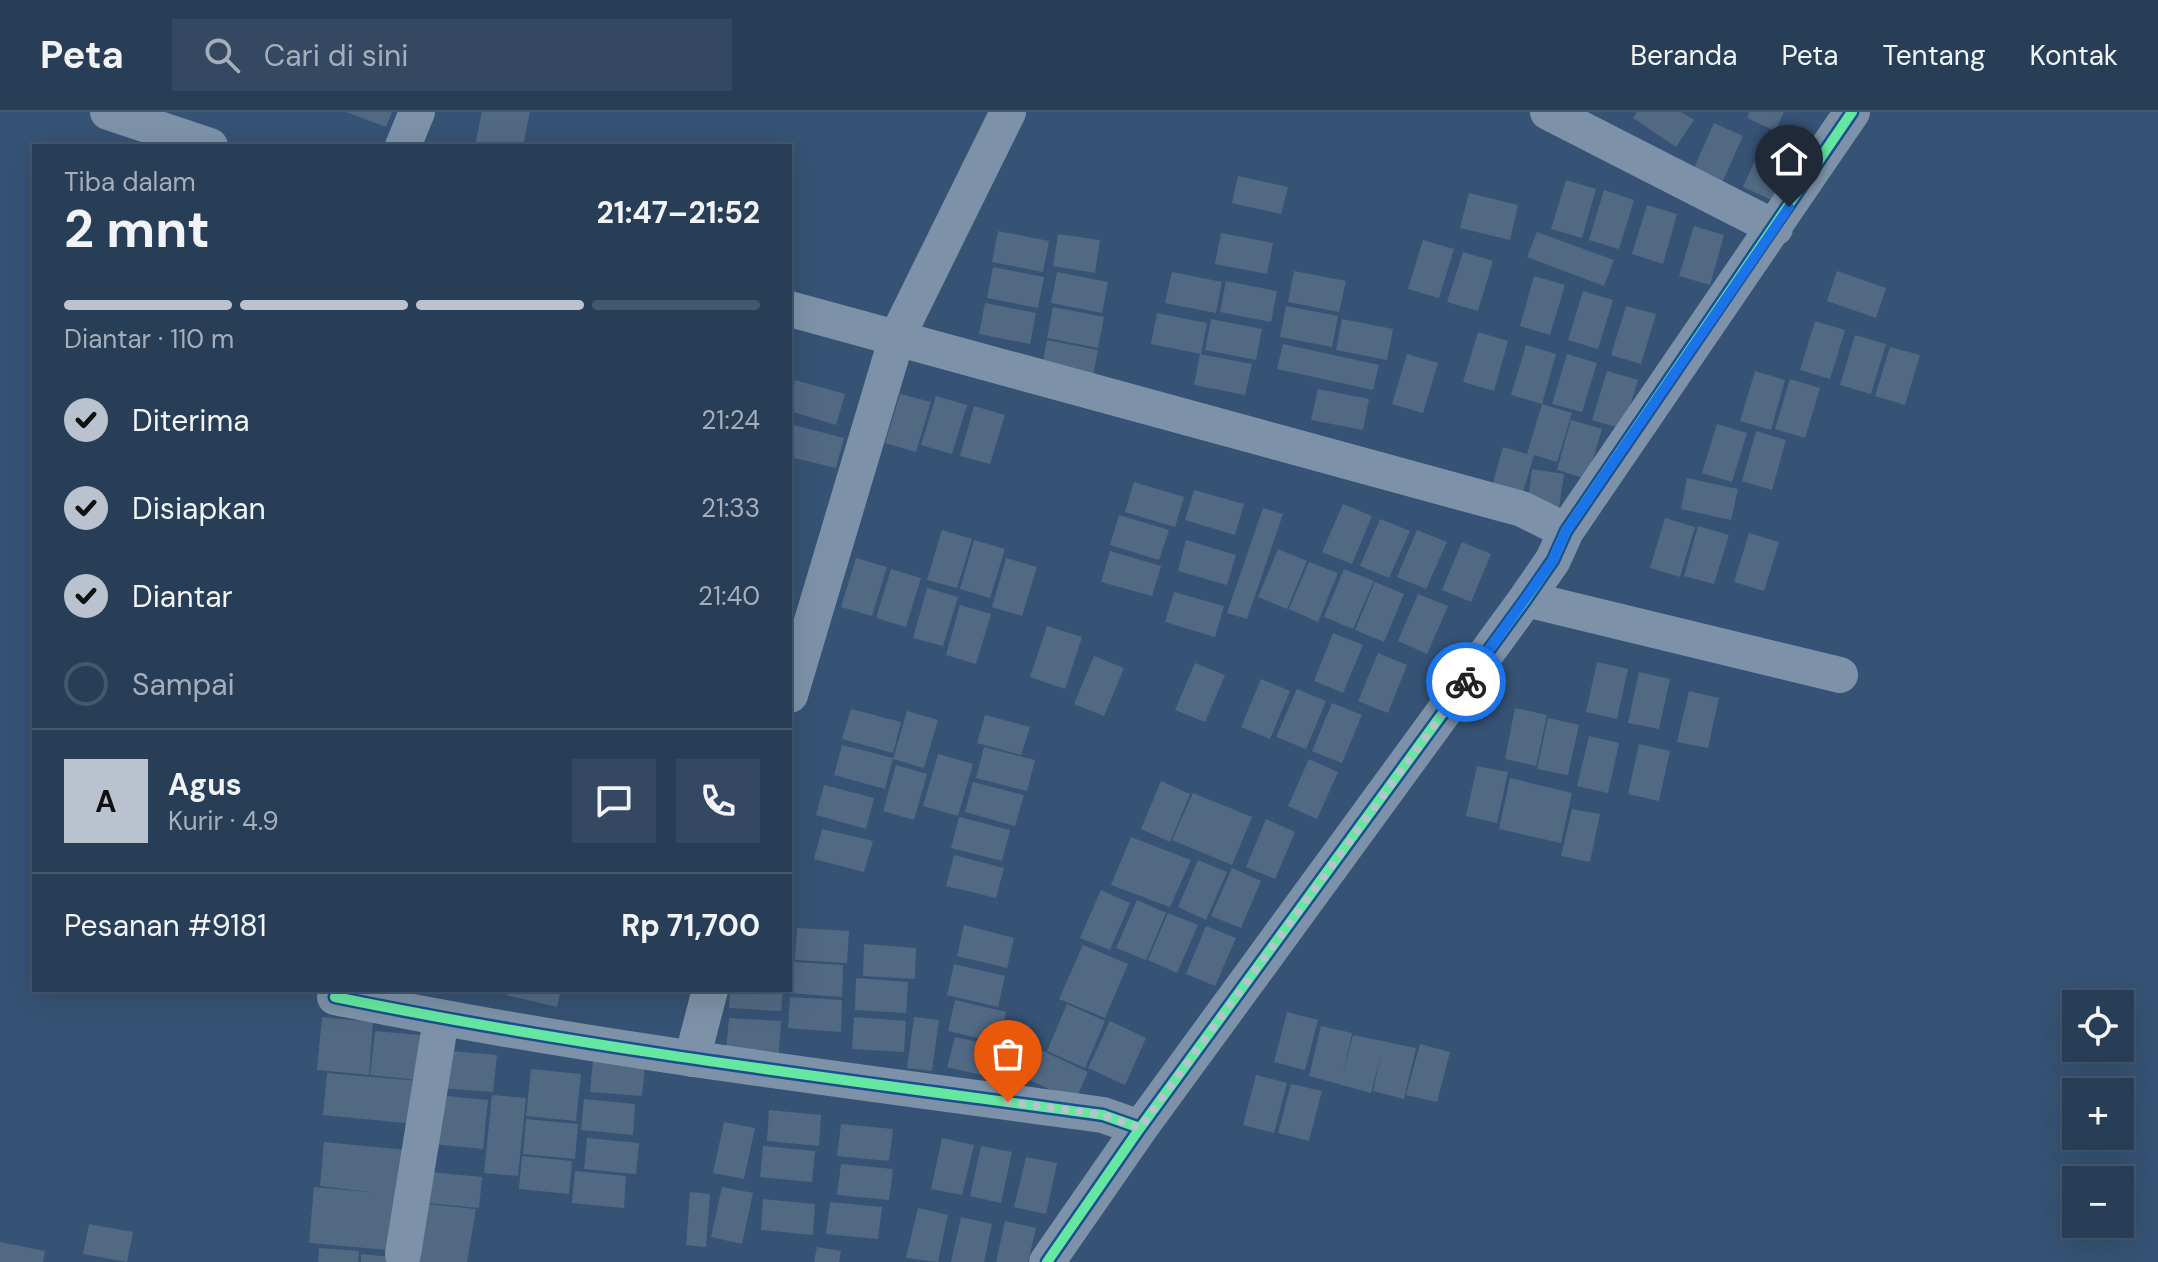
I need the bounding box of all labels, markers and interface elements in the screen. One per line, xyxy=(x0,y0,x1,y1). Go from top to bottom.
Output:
search box xyxy=(172,19,732,91)
text: Peta xyxy=(40,30,124,80)
icon: search xyxy=(200,33,244,77)
text: Cari di sini xyxy=(264,36,409,75)
text: Beranda xyxy=(1630,37,1737,74)
text: Peta xyxy=(1781,37,1838,74)
text: Tentang xyxy=(1882,37,1986,74)
text: Kontak xyxy=(2030,37,2118,74)
pin xyxy=(1755,125,1823,207)
icon: home xyxy=(1767,137,1811,181)
text: Tiba dalam xyxy=(64,165,196,199)
text: 21:47–21:52 xyxy=(596,193,760,232)
text: 2 mnt xyxy=(64,195,210,263)
text: Diantar · 110 m xyxy=(64,322,234,356)
icon: check xyxy=(64,398,108,442)
text: Diterima xyxy=(132,401,250,440)
text: 21:24 xyxy=(701,403,760,437)
icon: check xyxy=(64,486,108,530)
text: Disiapkan xyxy=(132,489,266,528)
text: 21:33 xyxy=(701,491,760,525)
icon: check xyxy=(64,574,108,618)
text: Diantar xyxy=(132,577,233,616)
text: 21:40 xyxy=(698,579,760,613)
courier xyxy=(1426,642,1506,722)
icon: bike xyxy=(1444,660,1488,704)
text: Sampai xyxy=(132,665,235,704)
button: chat xyxy=(572,759,656,843)
button: phone xyxy=(676,759,760,843)
text: Agus xyxy=(168,765,242,804)
text: A xyxy=(95,782,117,821)
text: Kurir · 4.9 xyxy=(168,804,279,838)
text: Pesanan #9181 xyxy=(64,906,267,945)
text: Rp 71,700 xyxy=(621,906,760,945)
map controls xyxy=(2062,990,2134,1238)
button: locate xyxy=(2062,990,2134,1062)
pin xyxy=(974,1020,1042,1102)
icon: bag xyxy=(986,1032,1030,1076)
button: + xyxy=(2062,1078,2134,1150)
button: − xyxy=(2062,1166,2134,1238)

